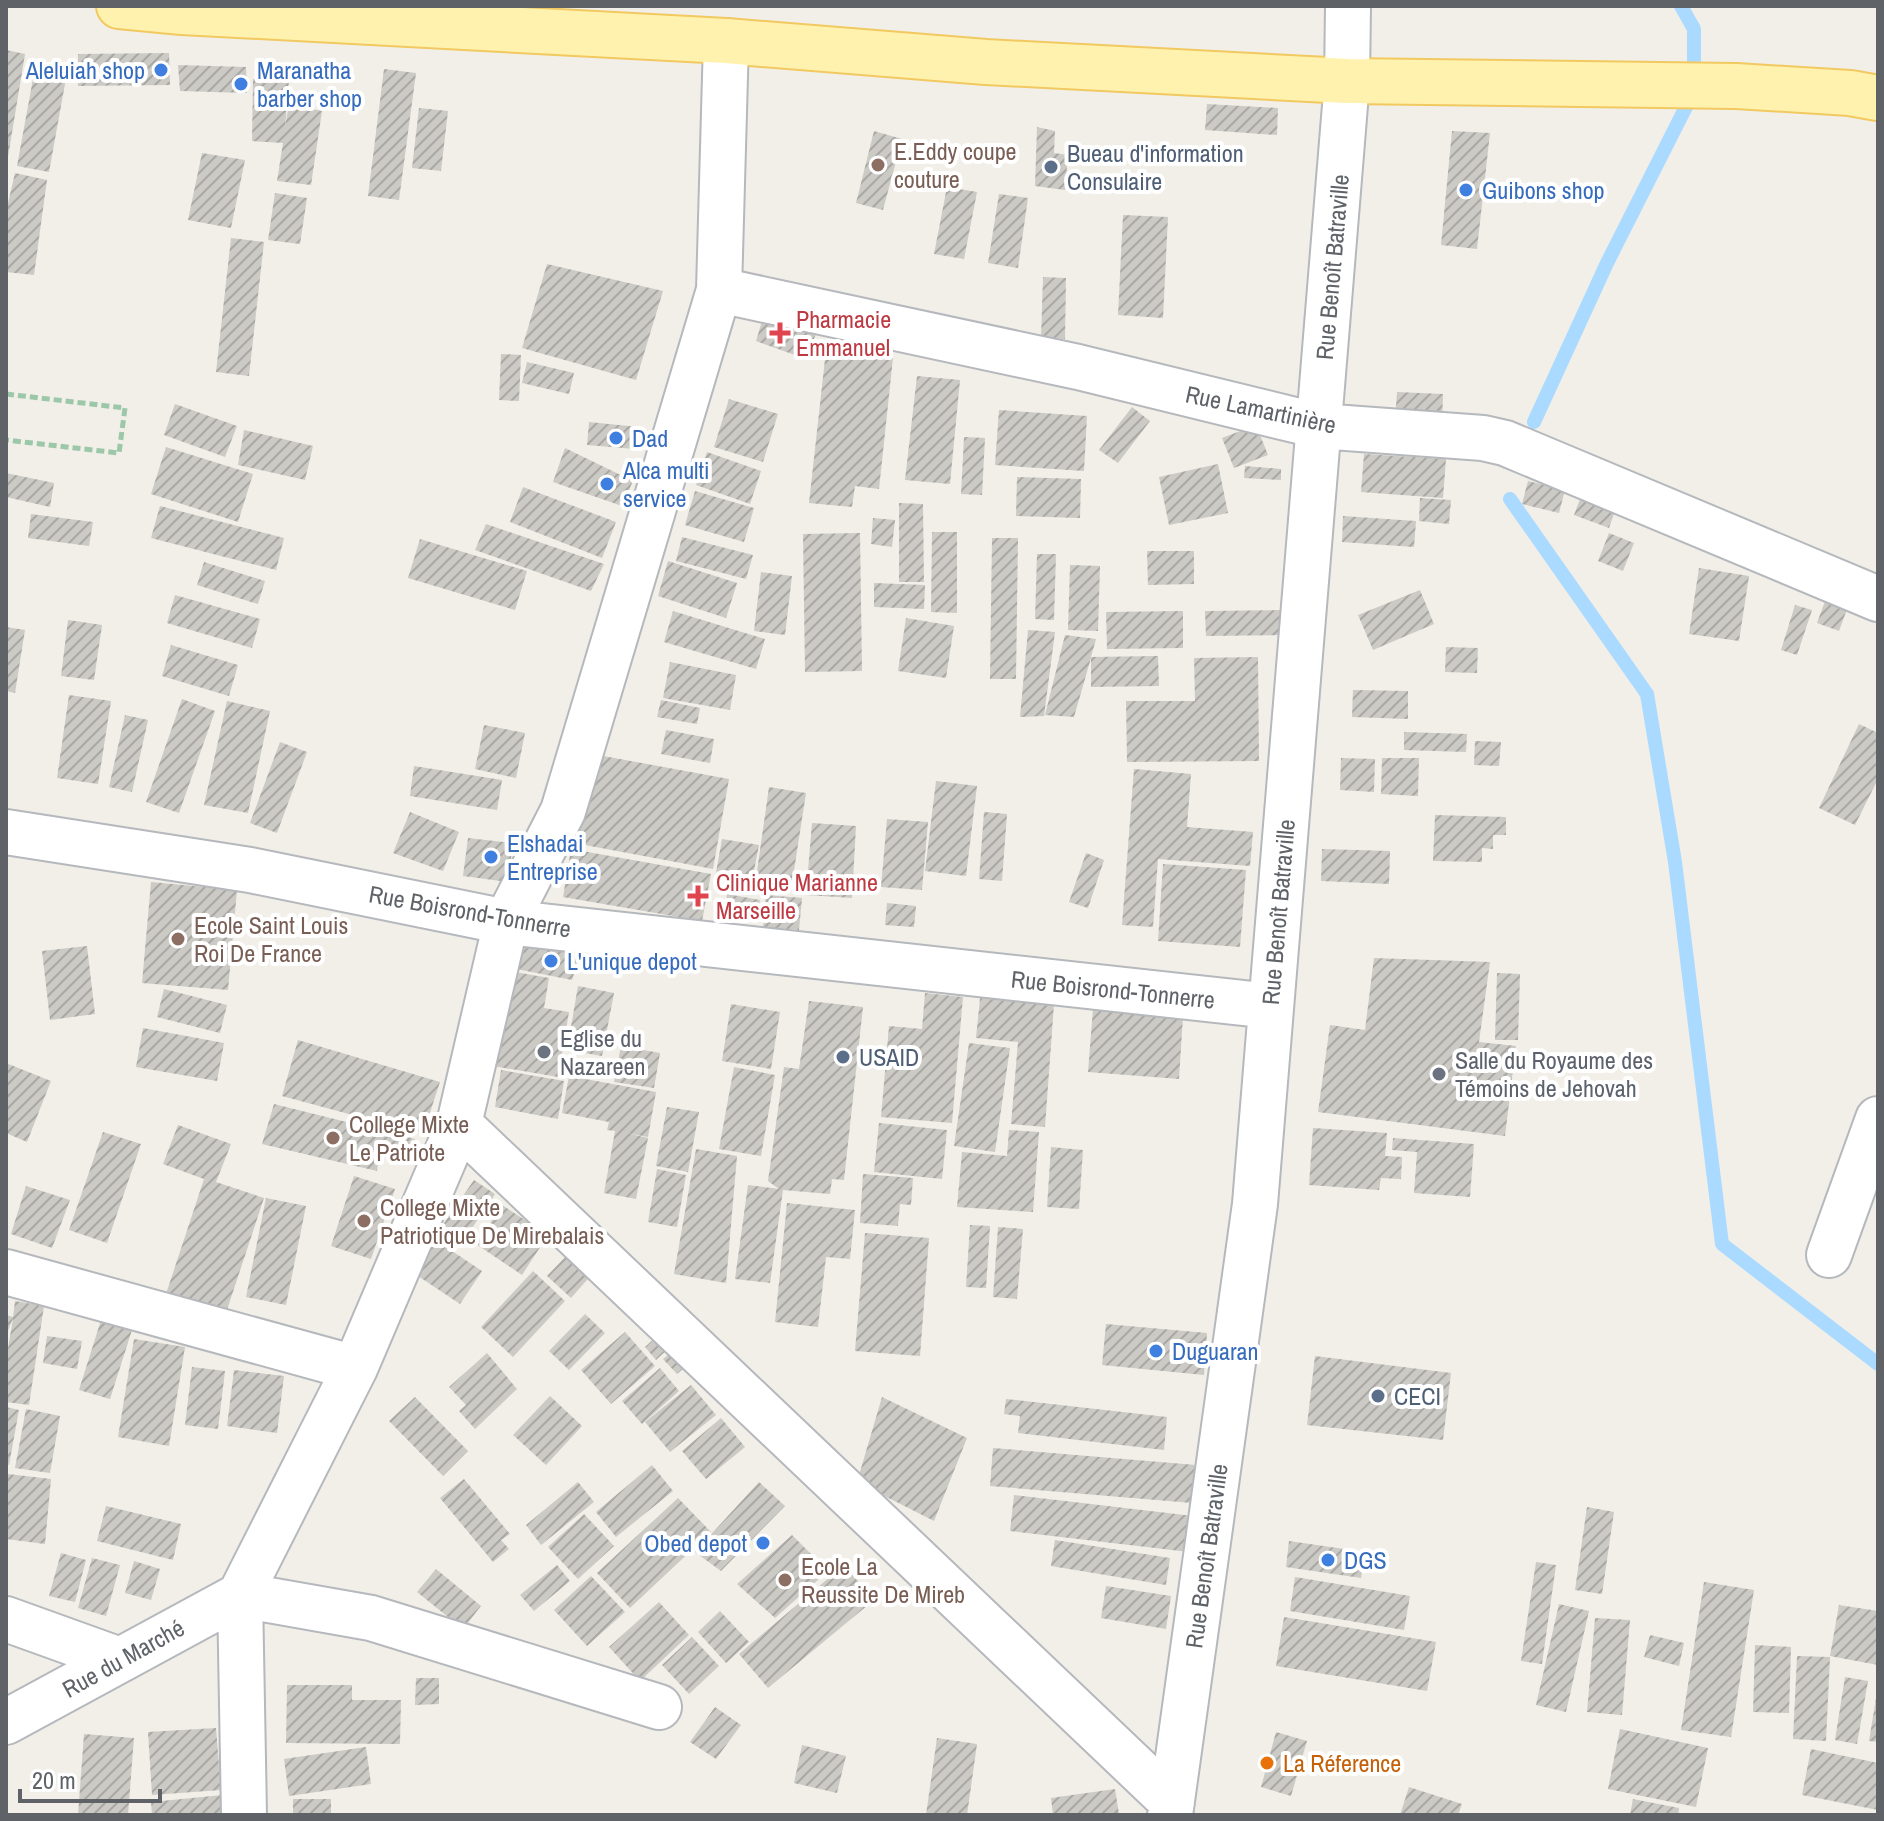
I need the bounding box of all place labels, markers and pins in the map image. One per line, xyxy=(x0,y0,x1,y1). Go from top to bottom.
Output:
place label: Aleluiah shop xyxy=(25,54,145,86)
place label: Maranatha barber shop xyxy=(257,54,362,114)
marker: Aleluiah shop xyxy=(152,61,170,79)
marker: Maranatha barber shop xyxy=(232,75,250,93)
place label: E.Eddy coupe couture xyxy=(894,135,1017,195)
place label: Bueau d'information Consulaire xyxy=(1067,137,1244,197)
marker: E.Eddy coupe couture xyxy=(869,156,887,174)
marker: Bueau d'information Consulaire xyxy=(1042,158,1060,176)
place label: Guibons shop xyxy=(1482,174,1605,206)
marker: Guibons shop xyxy=(1457,181,1475,199)
place label: Pharmacie Emmanuel xyxy=(796,303,891,363)
marker: Pharmacie Emmanuel xyxy=(771,324,789,342)
place label: Dad xyxy=(632,422,668,454)
marker: Dad xyxy=(607,429,625,447)
place label: Alca multi service xyxy=(622,454,709,514)
marker: Alca multi service xyxy=(598,475,616,493)
place label: Elshadai Entreprise xyxy=(507,827,598,887)
marker: Elshadai Entreprise xyxy=(482,848,500,866)
place label: Clinique Marianne Marseille xyxy=(716,866,878,926)
marker: Clinique Marianne Marseille xyxy=(687,885,709,907)
place label: Ecole Saint Louis Roi De France xyxy=(194,909,348,969)
marker: Ecole Saint Louis Roi De France xyxy=(169,930,187,948)
place label: L'unique depot xyxy=(567,945,697,977)
marker: L'unique depot xyxy=(542,952,560,970)
place label: Eglise du Nazareen xyxy=(560,1022,645,1082)
place label: USAID xyxy=(859,1041,919,1073)
marker: Eglise du Nazareen xyxy=(535,1043,553,1061)
place label: Salle du Royaume des Témoins de Jehovah xyxy=(1455,1044,1653,1104)
marker: USAID xyxy=(834,1048,852,1066)
marker: Salle du Royaume des Témoins de Jehovah xyxy=(1430,1065,1448,1083)
place label: College Mixte Le Patriote xyxy=(349,1108,469,1168)
marker: College Mixte Le Patriote xyxy=(324,1129,342,1147)
place label: College Mixte Patriotique De Mirebalais xyxy=(380,1191,604,1251)
marker: College Mixte Patriotique De Mirebalais xyxy=(355,1212,373,1230)
place label: Duguaran xyxy=(1172,1335,1258,1367)
marker: Duguaran xyxy=(1147,1342,1165,1360)
place label: CECI xyxy=(1394,1380,1441,1412)
marker: CECI xyxy=(1369,1387,1387,1405)
place label: Obed depot xyxy=(644,1527,748,1559)
marker: Obed depot xyxy=(754,1534,772,1552)
place label: DGS xyxy=(1344,1544,1387,1576)
place label: Ecole La Reussite De Mireb xyxy=(801,1550,965,1610)
marker: DGS xyxy=(1319,1551,1337,1569)
marker: Ecole La Reussite De Mireb xyxy=(776,1571,794,1589)
place label: La Réference xyxy=(1283,1747,1401,1779)
marker: La Réference xyxy=(1258,1754,1276,1772)

